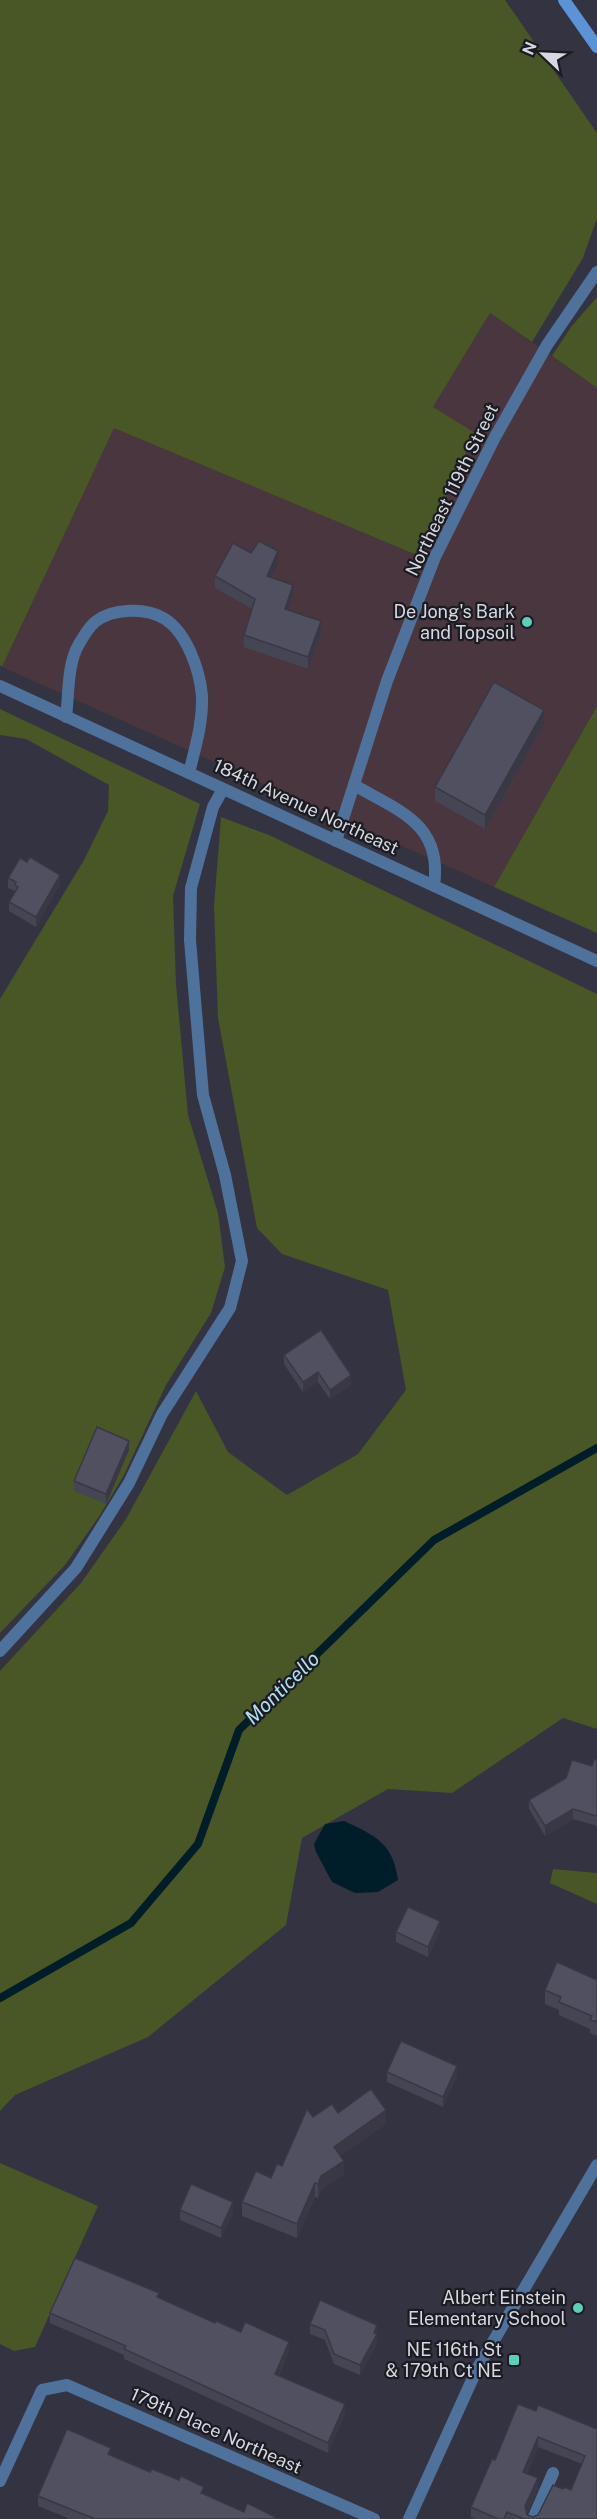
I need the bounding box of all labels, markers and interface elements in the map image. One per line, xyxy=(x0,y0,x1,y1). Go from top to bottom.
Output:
north arrow xyxy=(513,24,573,84)
text: N xyxy=(518,39,541,58)
street label: Northeast 119th Street xyxy=(401,401,502,579)
place label: De Jong's Bark and Topsoil xyxy=(394,601,515,643)
marker: De Jong's Bark and Topsoil xyxy=(520,615,534,629)
street label: 184th Avenue Northeast xyxy=(210,754,402,859)
water label: Monticello xyxy=(240,1647,324,1729)
place label: Albert Einstein Elementary School xyxy=(408,2287,566,2329)
marker: Albert Einstein Elementary School xyxy=(571,2301,585,2315)
place label: NE 116th St & 179th Ct NE xyxy=(386,2339,502,2381)
marker: NE 116th St & 179th Ct NE xyxy=(507,2353,521,2367)
street label: 179th Place Northeast xyxy=(127,2383,305,2478)

